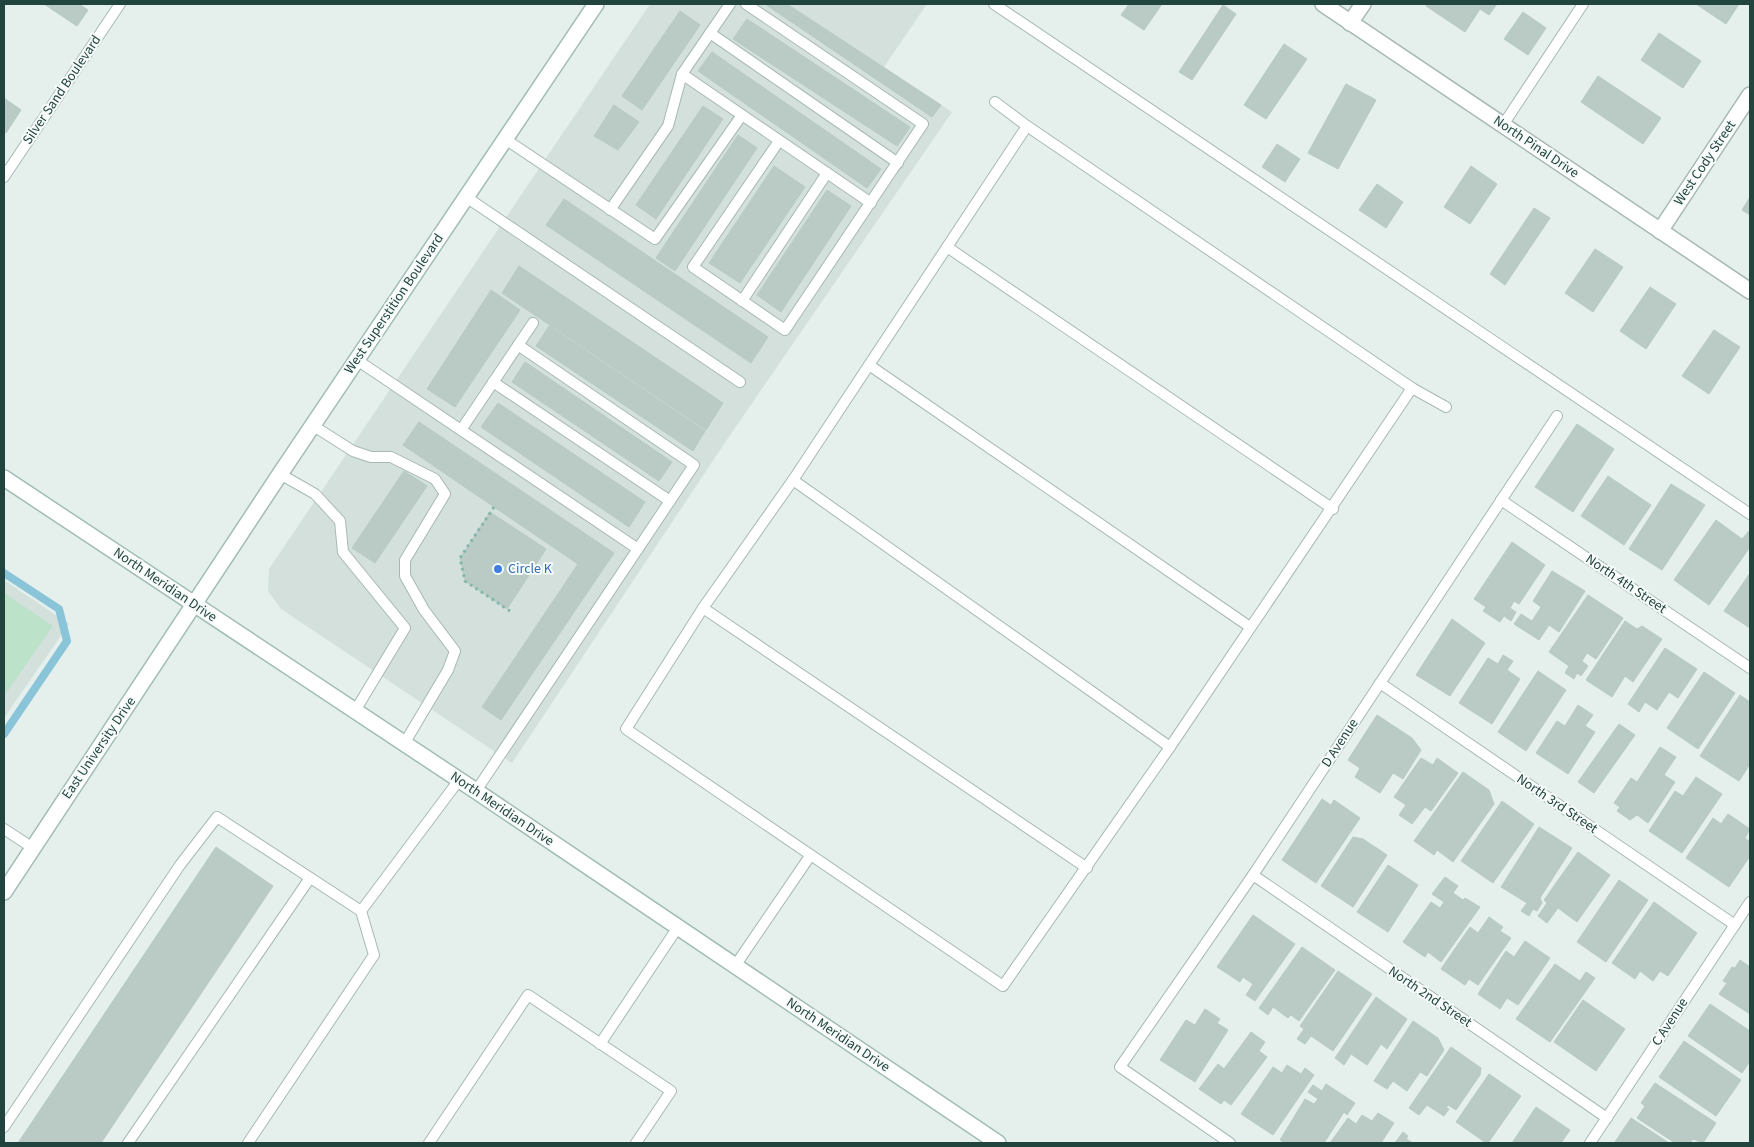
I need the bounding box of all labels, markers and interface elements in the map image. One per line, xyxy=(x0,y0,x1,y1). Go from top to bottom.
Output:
street label: Silver Sand Boulevard xyxy=(18,31,106,149)
street label: North Pinal Drive xyxy=(1489,111,1583,183)
street label: West Cody Street xyxy=(1669,116,1741,210)
street label: West Superstition Boulevard xyxy=(339,230,449,378)
street label: North Meridian Drive xyxy=(109,543,221,627)
street label: North 4th Street xyxy=(1582,549,1671,619)
place label: Circle K xyxy=(508,559,553,579)
marker: Circle K xyxy=(492,563,504,575)
street label: East University Drive xyxy=(57,693,141,803)
street label: D Avenue xyxy=(1317,715,1363,771)
street label: North Meridian Drive xyxy=(446,767,558,851)
street label: North 3rd Street xyxy=(1512,769,1602,839)
street label: North 2nd Street xyxy=(1384,962,1476,1033)
street label: North Meridian Drive xyxy=(782,993,894,1077)
street label: C Avenue xyxy=(1647,994,1693,1050)

